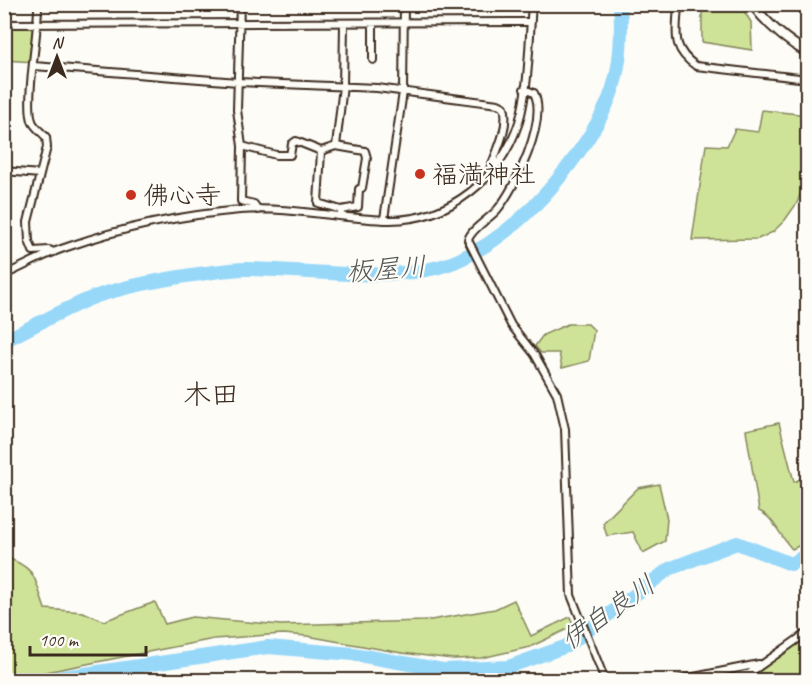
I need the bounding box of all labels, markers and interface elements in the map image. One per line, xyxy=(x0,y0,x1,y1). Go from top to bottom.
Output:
north arrow xyxy=(27,27,87,87)
text: N xyxy=(52,33,65,53)
place label: 福満神社 xyxy=(432,158,536,191)
marker: 福満神社 xyxy=(413,167,427,181)
place label: 佛心寺 xyxy=(143,179,221,212)
marker: 佛心寺 xyxy=(124,188,138,202)
water label: 板屋川 xyxy=(344,249,428,289)
district label: 木田 xyxy=(183,377,239,412)
water label: 伊自良川 xyxy=(554,567,662,657)
scale bar xyxy=(30,619,146,657)
text: 100 m xyxy=(39,629,80,651)

